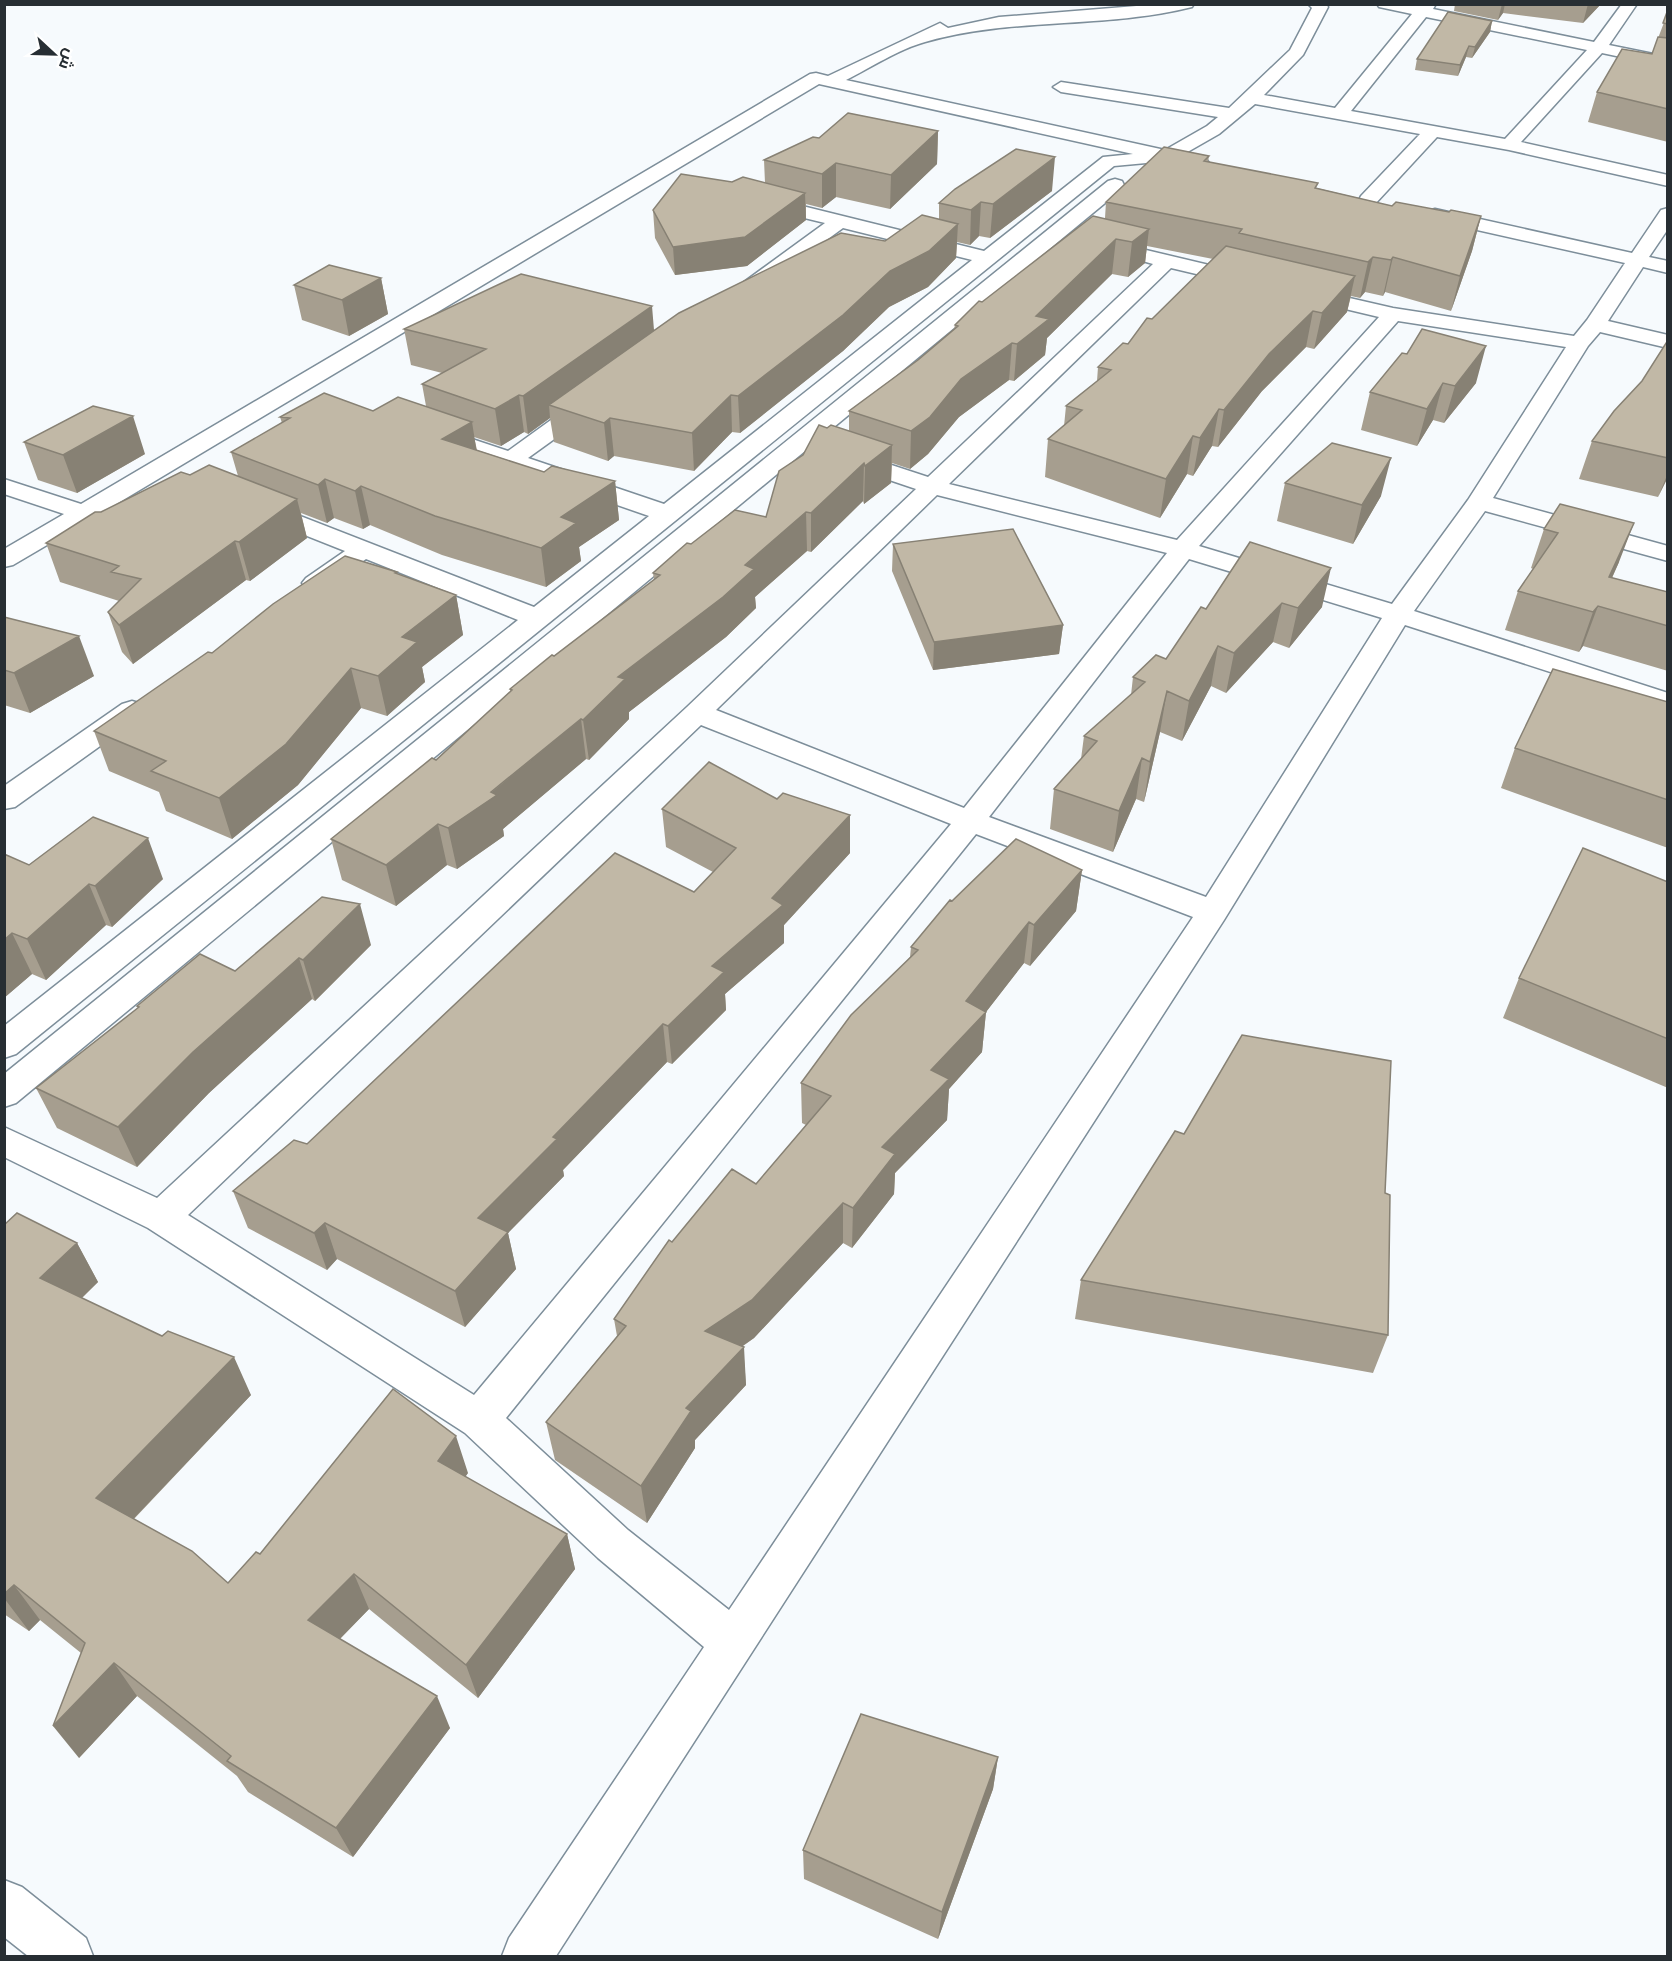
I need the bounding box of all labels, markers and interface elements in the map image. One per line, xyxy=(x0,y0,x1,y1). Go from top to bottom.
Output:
north arrow xyxy=(24,24,84,84)
text: ش xyxy=(55,46,80,73)

